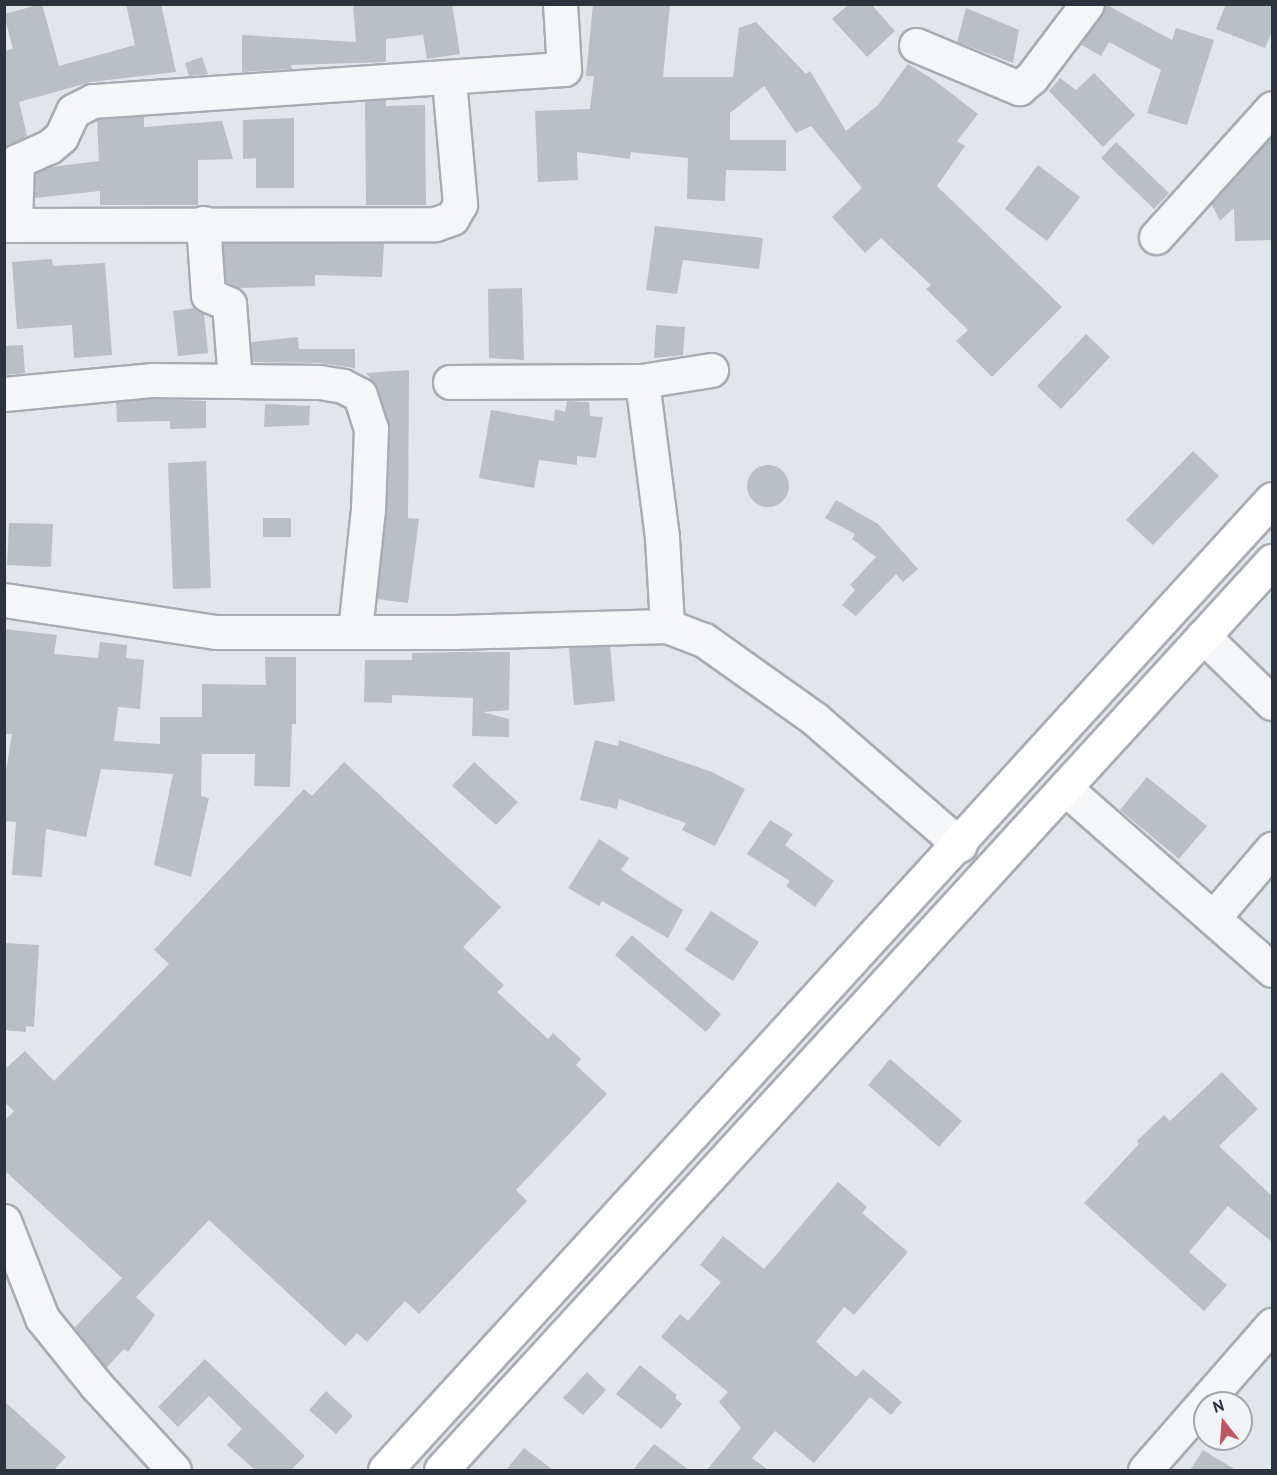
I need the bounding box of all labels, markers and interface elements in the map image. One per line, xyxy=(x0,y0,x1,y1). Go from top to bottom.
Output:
north arrow xyxy=(1193,1391,1253,1451)
text: N xyxy=(1210,1395,1226,1417)

